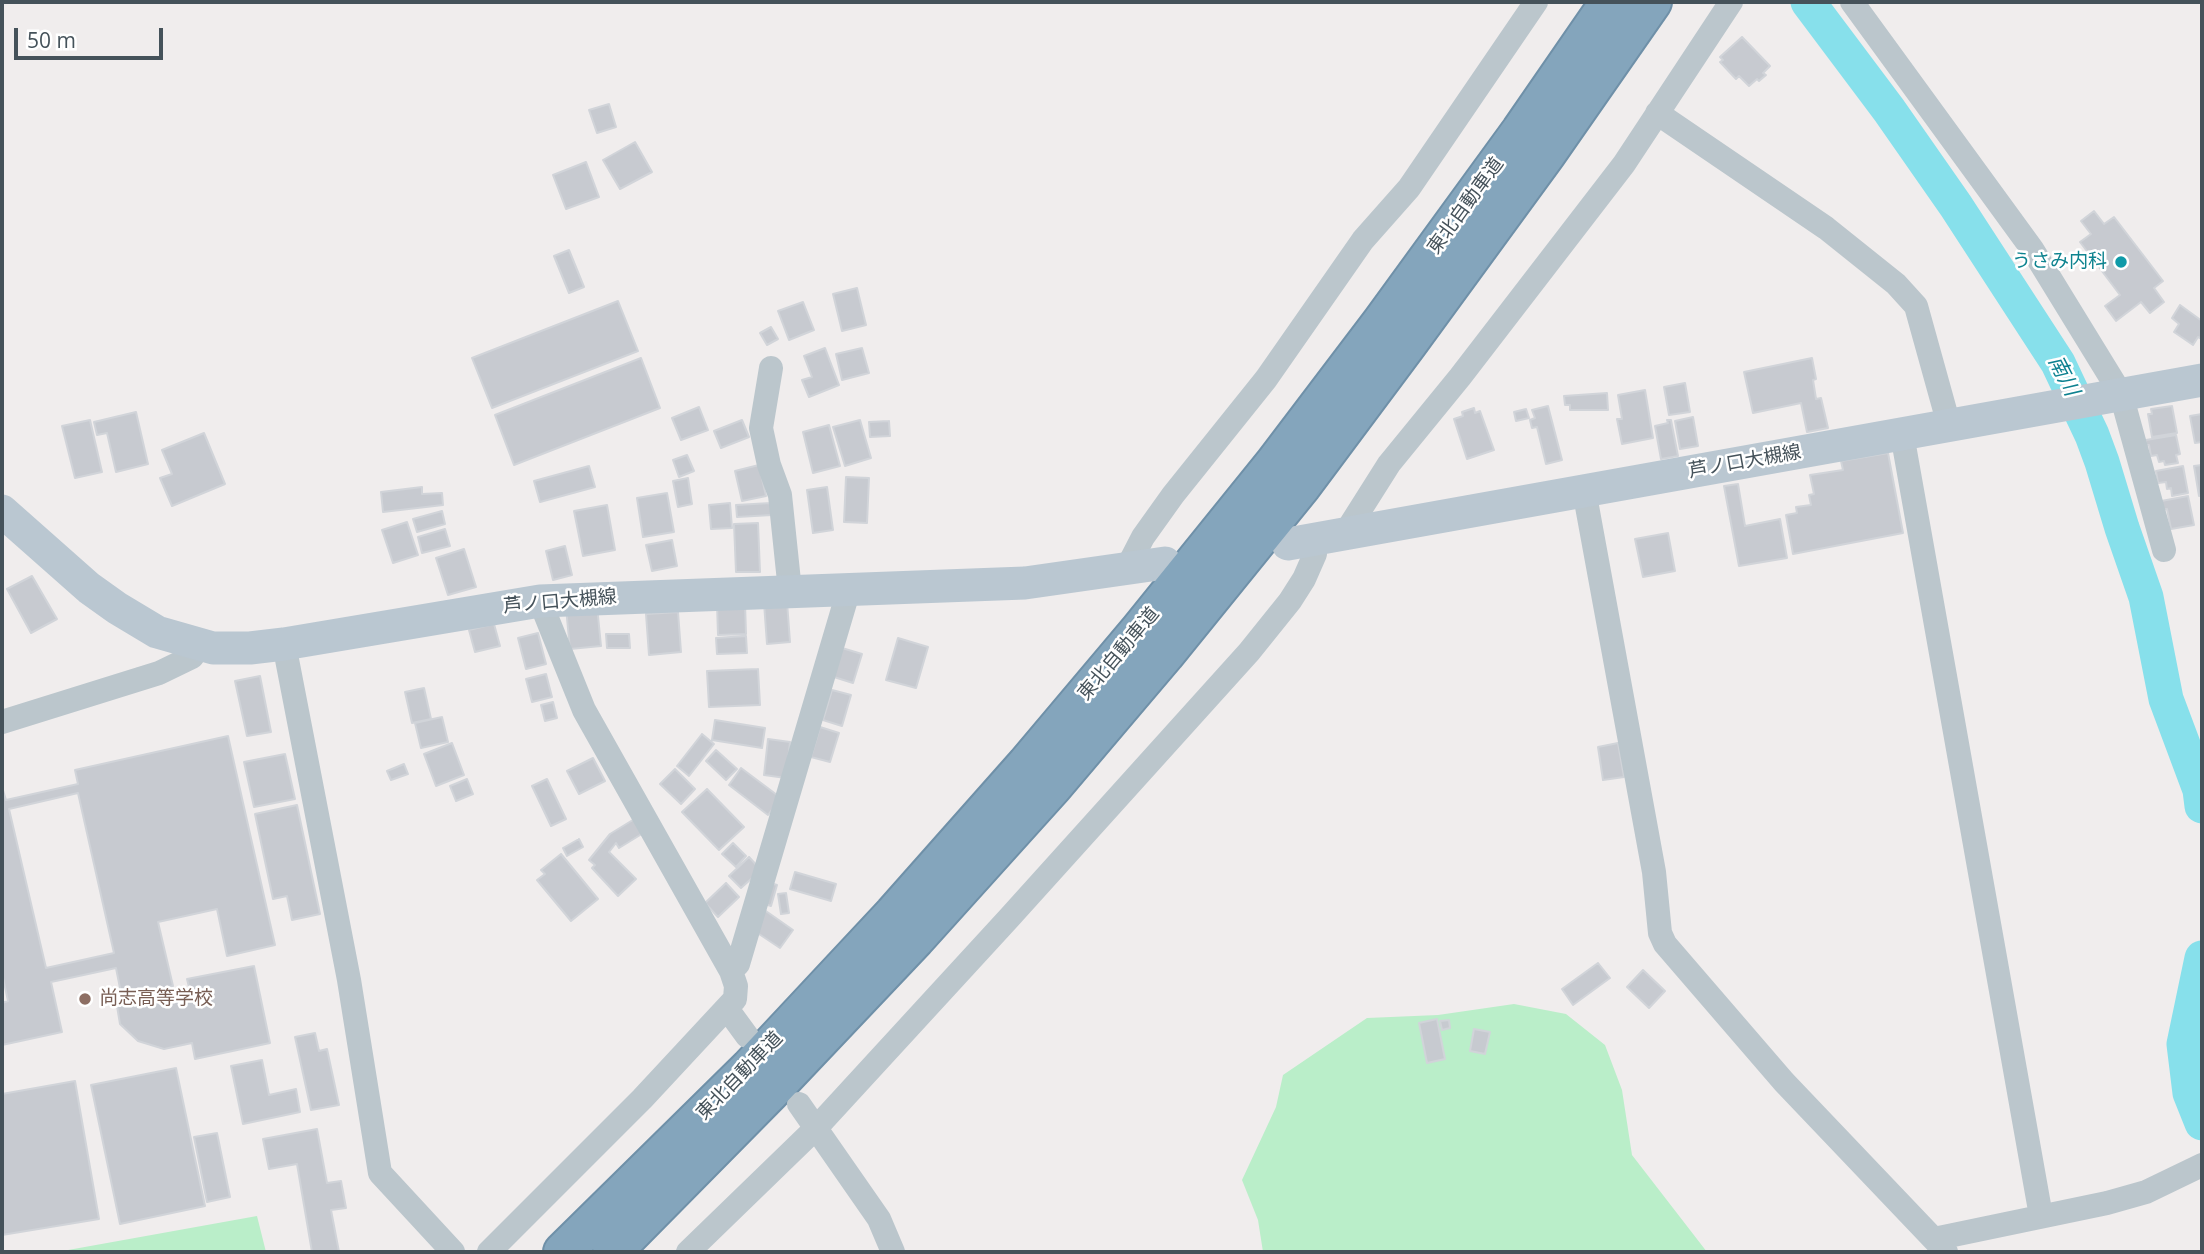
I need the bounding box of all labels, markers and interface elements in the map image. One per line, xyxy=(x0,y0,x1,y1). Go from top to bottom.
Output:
scale bar xyxy=(18,14,166,58)
text: 50 m xyxy=(27,26,76,54)
street label: 東北自動車道 xyxy=(1423,153,1509,259)
place label: うさみ内科 xyxy=(2012,251,2107,273)
marker: うさみ内科 xyxy=(2113,254,2129,270)
water label: 南川 xyxy=(2042,352,2084,400)
street label: 芦ノ口大槻線 xyxy=(1687,441,1803,483)
street label: 芦ノ口大槻線 xyxy=(502,586,618,618)
street label: 東北自動車道 xyxy=(1074,603,1164,705)
place label: 尚志高等学校 xyxy=(99,988,213,1010)
marker: 尚志高等学校 xyxy=(77,991,93,1007)
street label: 東北自動車道 xyxy=(692,1027,788,1125)

